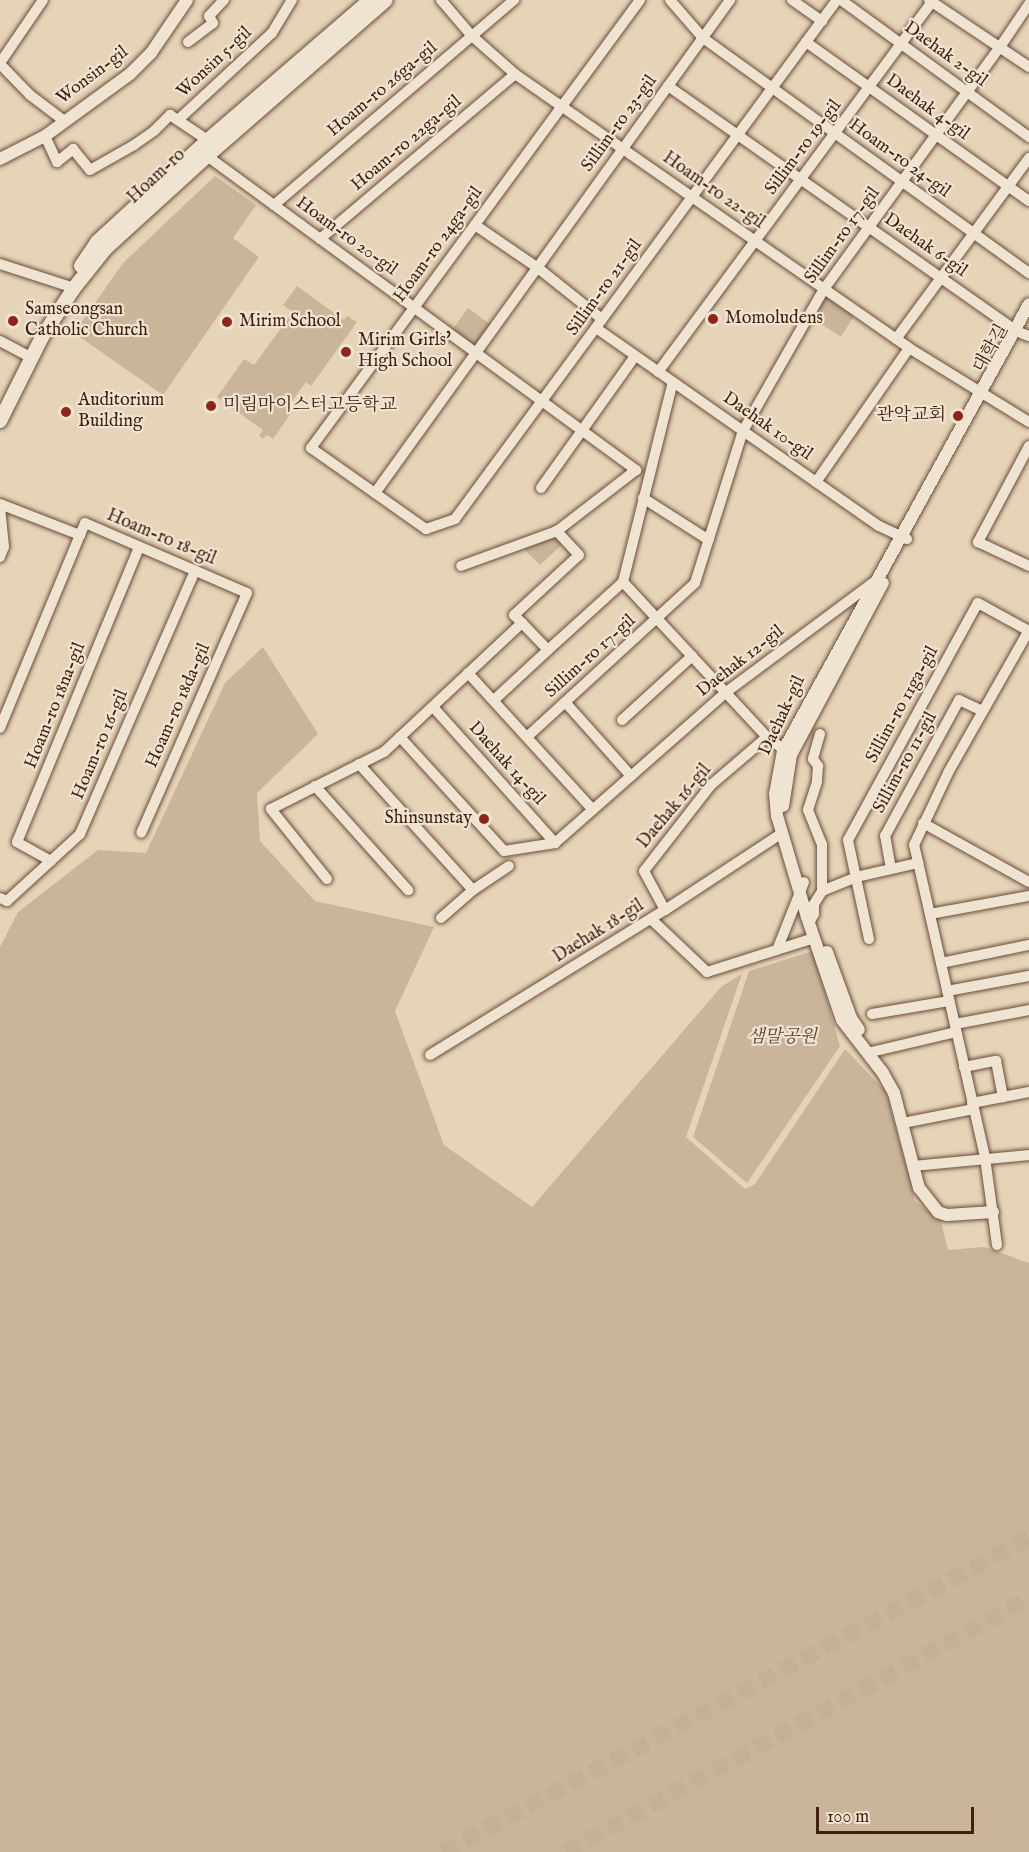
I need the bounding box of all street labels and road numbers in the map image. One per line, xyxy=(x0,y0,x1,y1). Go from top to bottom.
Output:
street label: Daehak 2-gil xyxy=(899,18,991,92)
street label: Wonsin 5-gil xyxy=(173,23,257,103)
street label: Hoam-ro 26ga-gil xyxy=(324,38,442,142)
street label: Wonsin-gil xyxy=(53,42,133,110)
street label: Daehak 4-gil xyxy=(881,70,973,146)
street label: Sillim-ro 23-gil xyxy=(578,71,662,177)
street label: Hoam-ro 22ga-gil xyxy=(347,92,467,196)
street label: Sillim-ro 19-gil xyxy=(761,96,847,200)
street label: Hoam-ro 24-gil xyxy=(844,115,954,203)
street label: Hoam-ro xyxy=(124,145,190,209)
street label: Hoam-ro 22-gil xyxy=(658,148,768,234)
street label: Hoam-ro 24ga-gil xyxy=(390,183,488,307)
street label: Sillim-ro 17-gil xyxy=(801,183,885,289)
street label: Hoam-ro 20-gil xyxy=(291,193,401,281)
street label: Daehak 6-gil xyxy=(879,209,971,283)
street label: Sillim-ro 21-gil xyxy=(563,235,647,341)
street label: 대학길 xyxy=(970,321,1014,377)
street label: Daehak 10-gil xyxy=(718,388,816,466)
street label: Hoam-ro 18-gil xyxy=(103,505,219,571)
street label: Sillim-ro 17-gil xyxy=(541,611,641,703)
street label: Daehak 12-gil xyxy=(693,621,789,703)
street label: Hoam-ro 18na-gil xyxy=(21,640,91,772)
street label: Hoam-ro 18da-gil xyxy=(142,640,216,772)
street label: Sillim-ro 11ga-gil xyxy=(862,643,944,767)
street label: Daehak-gil xyxy=(755,673,811,759)
street label: Hoam-ro 16-gil xyxy=(68,687,134,803)
street label: Sillim-ro 11-gil xyxy=(869,709,943,817)
street label: Daehak 14-gil xyxy=(463,718,549,810)
street label: Daehak 16-gil xyxy=(633,760,717,854)
street label: Daehak 18-gil xyxy=(550,896,648,968)

